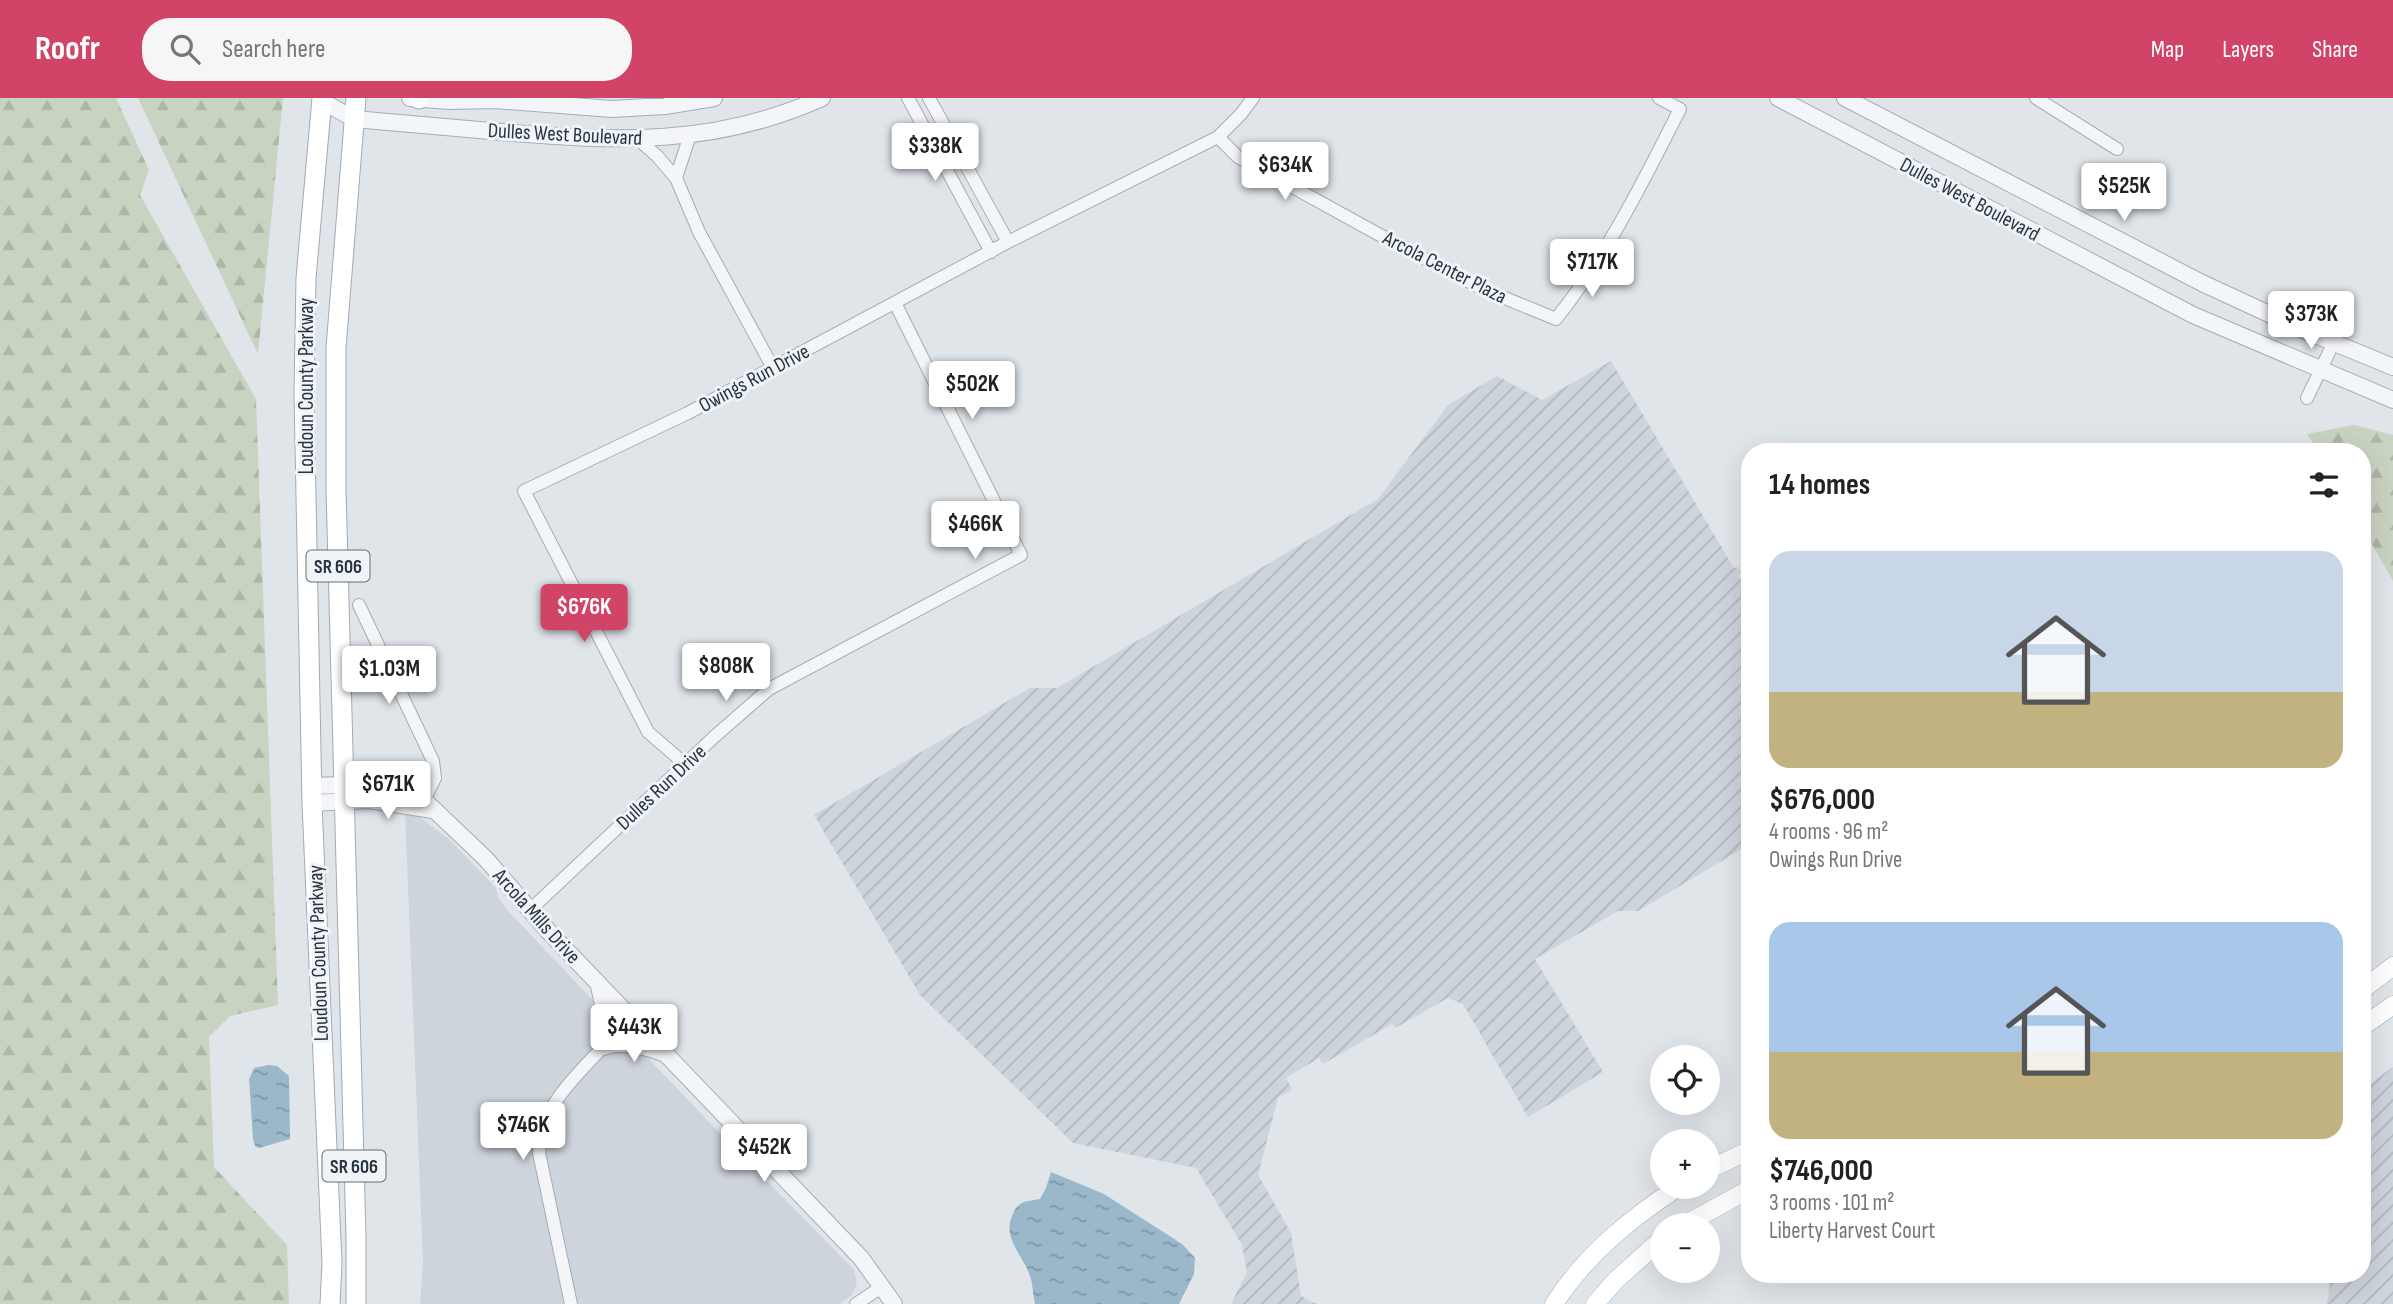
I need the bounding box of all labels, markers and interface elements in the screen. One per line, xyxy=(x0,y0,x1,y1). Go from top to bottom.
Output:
search box xyxy=(142,18,632,81)
text: Roofr xyxy=(35,29,100,69)
icon: search xyxy=(166,30,204,68)
text: Search here xyxy=(222,34,325,65)
text: Map xyxy=(2151,35,2184,64)
text: Layers xyxy=(2222,35,2274,64)
text: Share xyxy=(2312,35,2358,64)
street label: Dulles West Boulevard xyxy=(487,118,643,151)
pin: $338K xyxy=(886,123,984,183)
text: $338K xyxy=(908,132,962,160)
pin: $634K xyxy=(1236,142,1334,202)
text: $634K xyxy=(1258,151,1312,179)
street label: Dulles West Boulevard xyxy=(1896,152,2044,247)
pin: $525K xyxy=(2075,164,2173,223)
text: $525K xyxy=(2097,172,2151,200)
street label: Arcola Center Plaza xyxy=(1378,225,1511,309)
pin: $717K xyxy=(1543,240,1641,299)
text: $717K xyxy=(1566,248,1618,276)
pin: $373K xyxy=(2262,292,2360,351)
street label: Loudoun County Parkway xyxy=(294,298,319,474)
text: $373K xyxy=(2284,300,2338,328)
street label: Owings Run Drive xyxy=(695,339,814,418)
pin: $502K xyxy=(923,362,1021,421)
text: $502K xyxy=(945,370,999,398)
icon: filters xyxy=(2305,466,2343,504)
text: 14 homes xyxy=(1769,467,1870,503)
pin: $466K xyxy=(926,502,1024,561)
text: $466K xyxy=(947,510,1003,538)
road number: SR 606 xyxy=(306,551,370,582)
pin: $676K xyxy=(535,584,633,644)
text: $676K xyxy=(557,593,611,621)
icon: home xyxy=(1993,597,2119,723)
pin: $808K xyxy=(677,644,775,703)
pin: $1.03M xyxy=(332,646,446,706)
text: $808K xyxy=(698,652,754,680)
text: $1.03M xyxy=(358,655,420,683)
street label: Dulles Run Drive xyxy=(611,739,711,835)
pin: $671K xyxy=(339,762,437,821)
text: $671K xyxy=(361,770,415,798)
text: $676,000 xyxy=(1769,782,1875,818)
text: 4 rooms · 96 m² xyxy=(1769,818,1888,846)
text: Owings Run Drive xyxy=(1769,846,1902,874)
street label: Arcola Mills Drive xyxy=(487,863,586,969)
street label: Loudoun County Parkway xyxy=(303,864,334,1042)
icon: home xyxy=(1993,968,2119,1094)
pin: $443K xyxy=(585,1004,683,1064)
text: $443K xyxy=(607,1013,661,1041)
map controls xyxy=(1650,1045,1720,1283)
button: locate xyxy=(1650,1045,1720,1115)
pin: $746K xyxy=(474,1102,572,1162)
text: $746K xyxy=(496,1111,550,1139)
pin: $452K xyxy=(715,1124,813,1184)
button: + xyxy=(1650,1129,1720,1199)
text: $452K xyxy=(737,1133,791,1161)
road number: SR 606 xyxy=(322,1150,386,1182)
text: $746,000 xyxy=(1769,1153,1873,1189)
text: 3 rooms · 101 m² xyxy=(1769,1189,1894,1217)
button: − xyxy=(1650,1213,1720,1283)
text: Liberty Harvest Court xyxy=(1769,1217,1935,1245)

